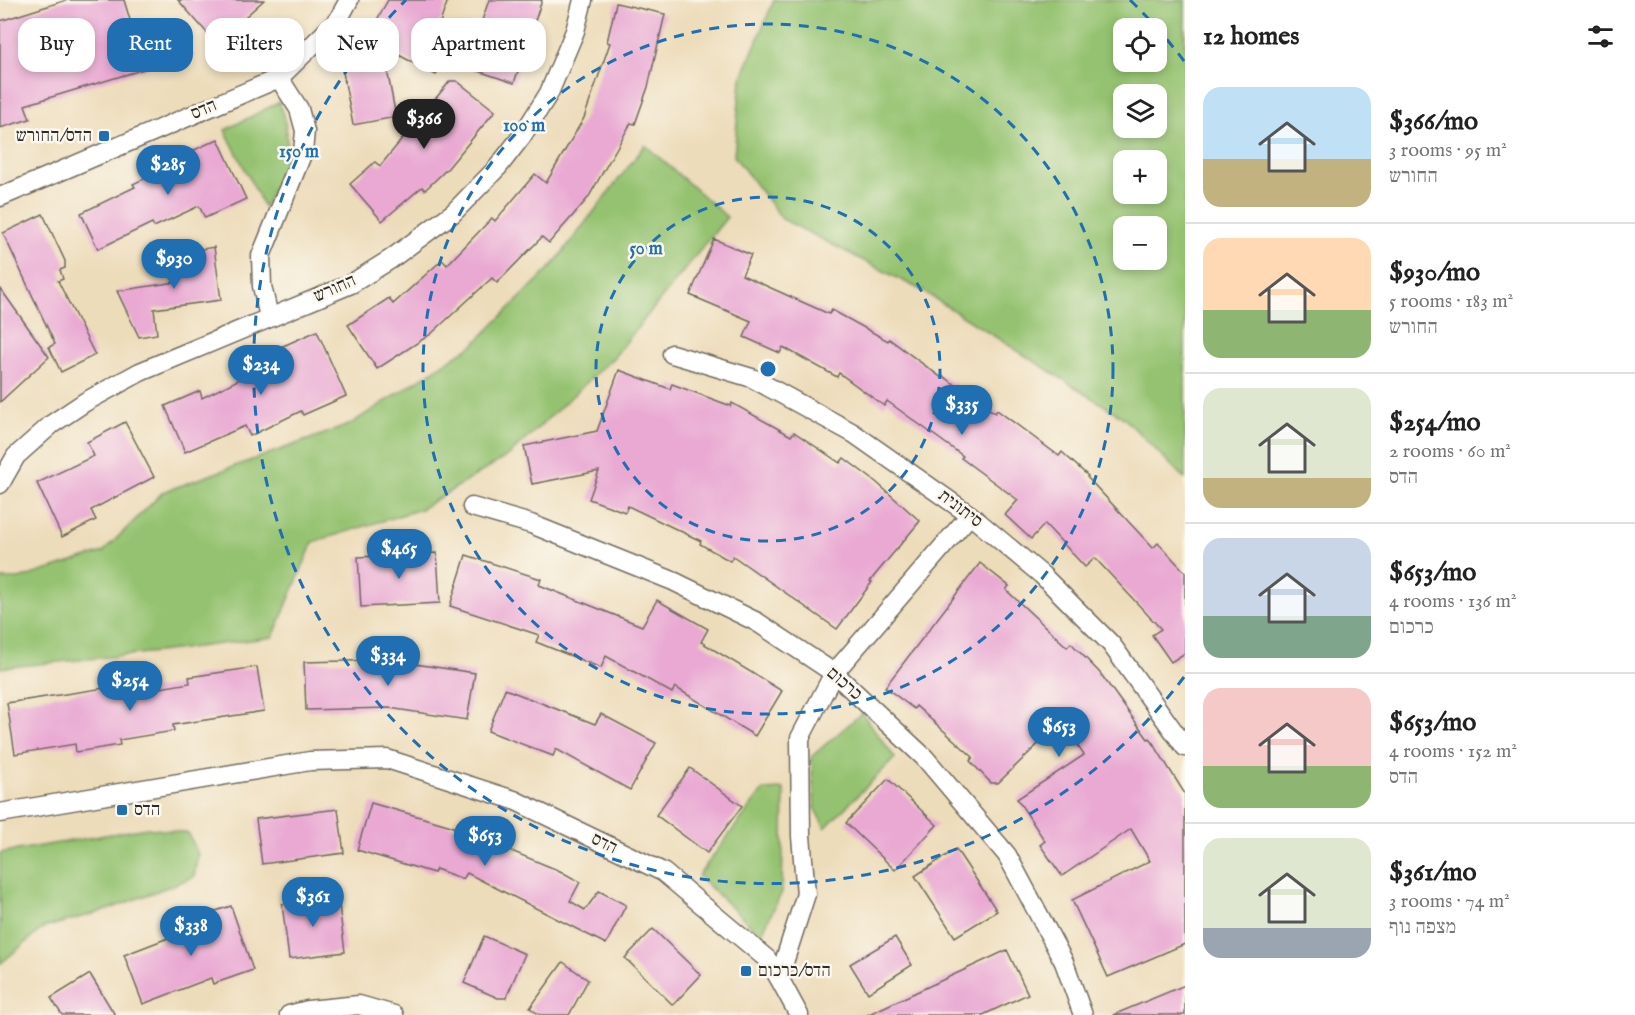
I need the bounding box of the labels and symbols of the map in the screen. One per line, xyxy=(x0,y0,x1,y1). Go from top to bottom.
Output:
street label: הדס xyxy=(187,94,221,126)
pin: $366 xyxy=(388,99,460,150)
text: 100 m xyxy=(503,115,545,138)
place label: הדס/החורש xyxy=(16,125,92,148)
marker: הדס/החורש xyxy=(97,129,111,143)
text: 150 m xyxy=(279,141,319,164)
pin: $285 xyxy=(132,145,204,196)
text: 50 m xyxy=(629,238,663,261)
pin: $930 xyxy=(138,239,210,290)
street label: החורש xyxy=(310,270,360,308)
pin: $234 xyxy=(225,345,297,396)
centre of rings xyxy=(758,359,778,379)
pin: $335 xyxy=(926,385,998,436)
street label: סיתונית xyxy=(933,485,987,533)
pin: $465 xyxy=(363,529,435,580)
pin: $334 xyxy=(352,636,424,687)
pin: $254 xyxy=(94,661,166,712)
street label: כרכום xyxy=(821,662,867,706)
pin: $653 xyxy=(1023,707,1095,758)
place label: הדס xyxy=(134,799,160,822)
marker: הדס xyxy=(115,803,129,817)
pin: $653 xyxy=(449,816,521,867)
street label: הדס xyxy=(587,828,621,860)
pin: $361 xyxy=(277,877,349,928)
pin: $338 xyxy=(155,906,227,957)
place label: הדס/כרכום xyxy=(758,960,831,983)
marker: הדס/כרכום xyxy=(739,964,753,978)

